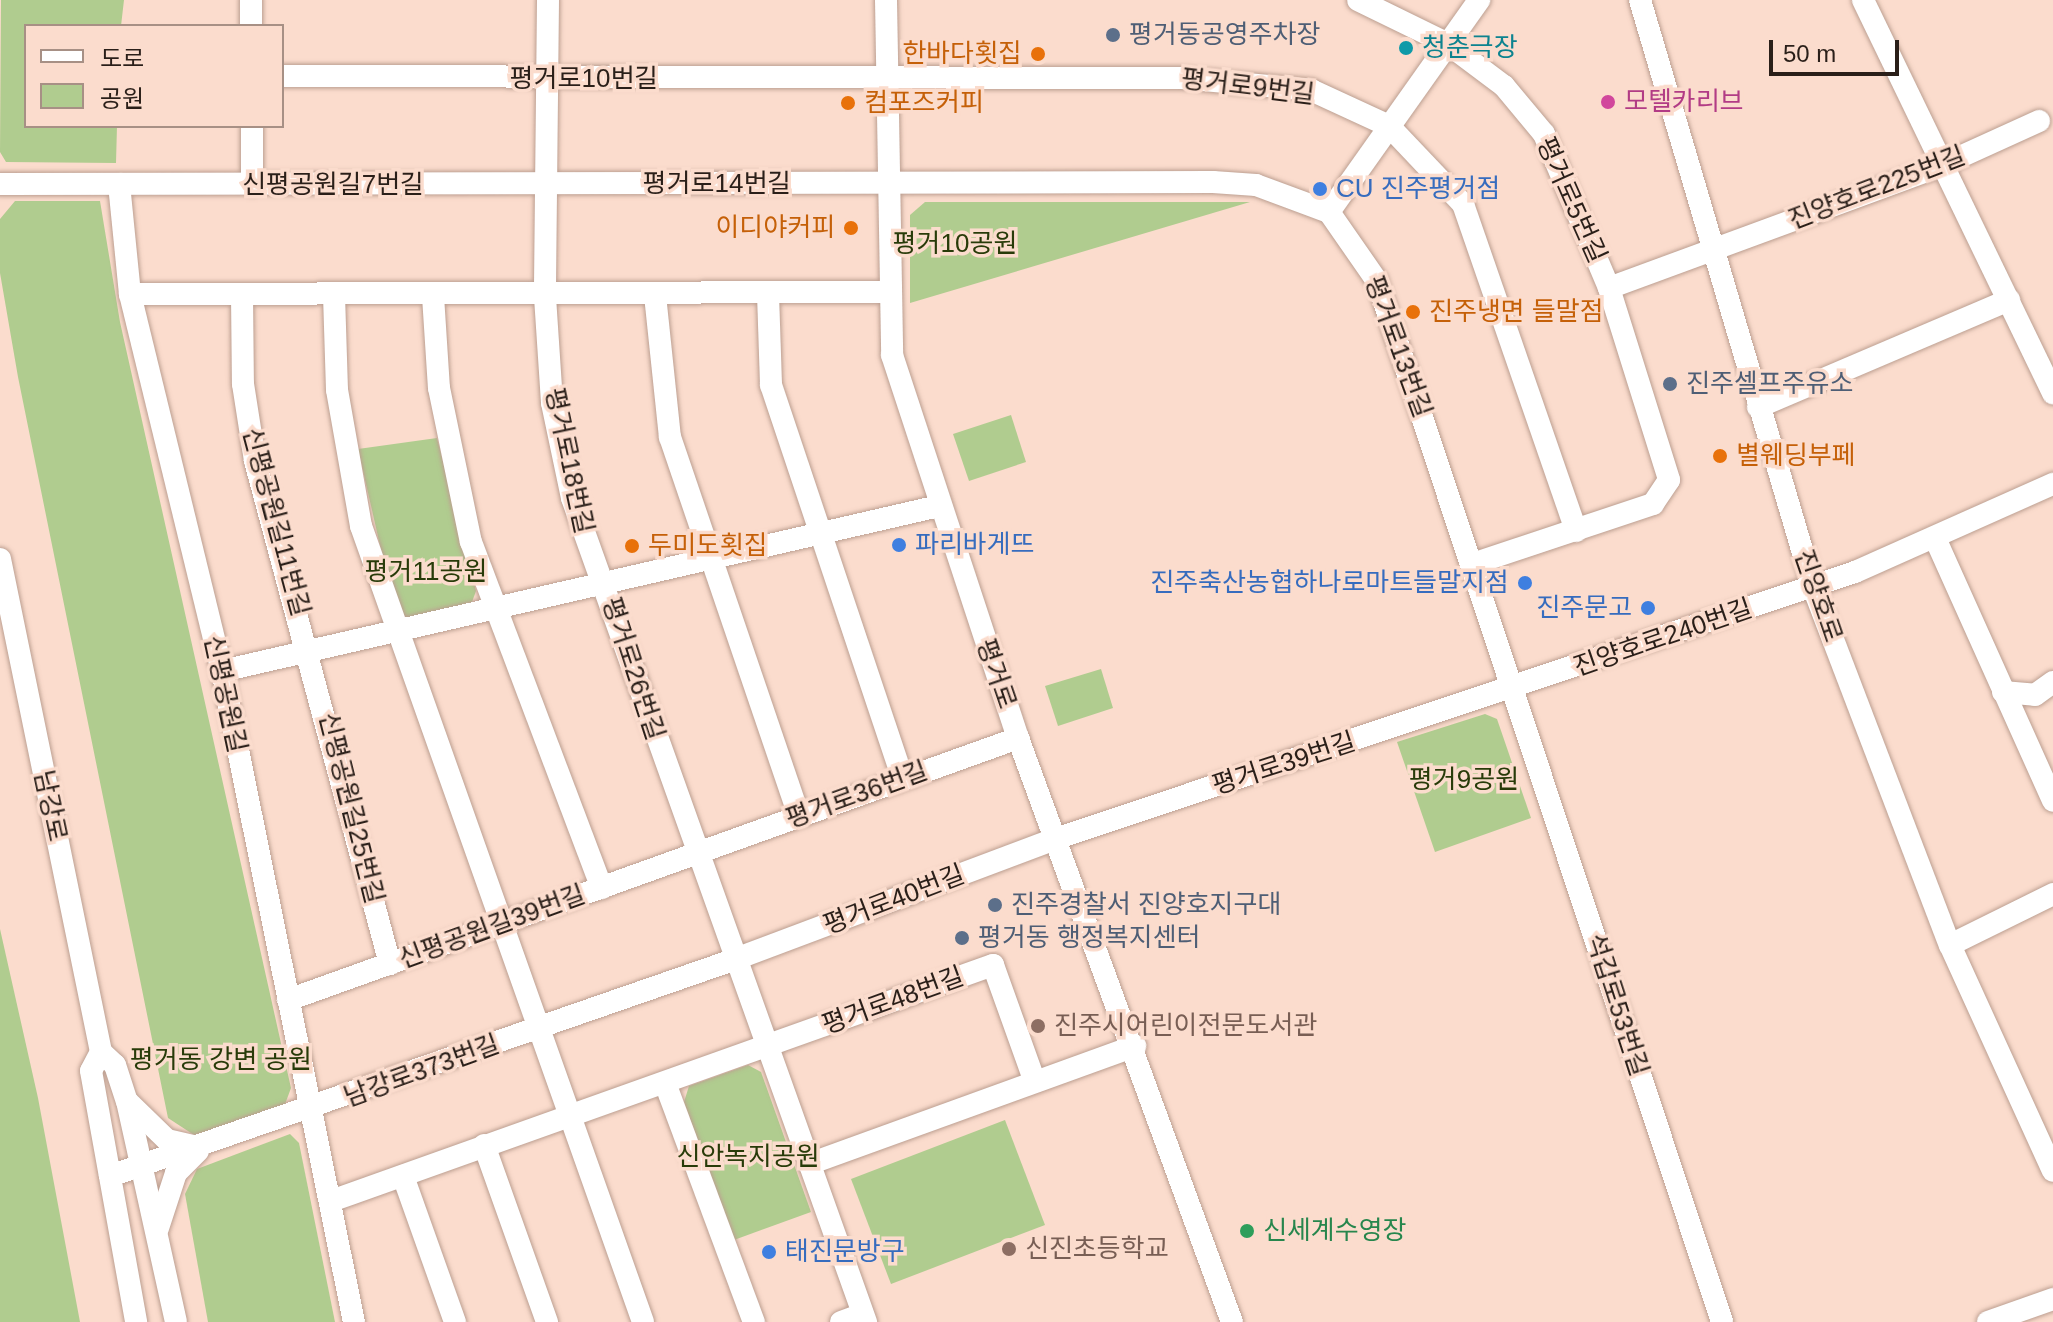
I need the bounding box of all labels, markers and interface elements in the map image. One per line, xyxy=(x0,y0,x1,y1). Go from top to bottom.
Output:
place label: 평거동공영주차장 xyxy=(1129,19,1320,51)
legend xyxy=(24,24,284,128)
scale bar xyxy=(1773,24,1903,74)
marker: 평거동공영주차장 xyxy=(1104,26,1122,44)
place label: 청춘극장 xyxy=(1422,32,1518,64)
place label: 한바다횟집 xyxy=(902,38,1022,70)
marker: 청춘극장 xyxy=(1397,39,1415,57)
text: 50 m xyxy=(1783,40,1836,67)
text: 도로 xyxy=(100,45,144,72)
marker: 한바다횟집 xyxy=(1029,45,1047,63)
street label: 평거로10번길 xyxy=(510,63,658,95)
street label: 평거로9번길 xyxy=(1180,63,1316,111)
text: 공원 xyxy=(100,85,144,112)
place label: 모텔카리브 xyxy=(1624,86,1744,118)
place label: 컴포즈커피 xyxy=(864,87,984,119)
marker: 모텔카리브 xyxy=(1599,93,1617,111)
marker: 컴포즈커피 xyxy=(839,94,857,112)
street label: 평거로5번길 xyxy=(1529,132,1613,268)
street label: 진양호로225번길 xyxy=(1784,140,1970,236)
street label: 평거로14번길 xyxy=(643,168,791,200)
street label: 신평공원길7번길 xyxy=(242,169,424,201)
place label: CU 진주평거점 xyxy=(1336,173,1500,205)
marker: CU 진주평거점 xyxy=(1311,180,1329,198)
place label: 이디야커피 xyxy=(715,212,835,244)
marker: 이디야커피 xyxy=(842,219,860,237)
park label: 평거10공원 xyxy=(893,228,1017,260)
street label: 평거로13번길 xyxy=(1358,272,1438,422)
place label: 진주냉면 들말점 xyxy=(1429,296,1604,328)
marker: 진주냉면 들말점 xyxy=(1404,303,1422,321)
place label: 진주셀프주유소 xyxy=(1686,368,1853,400)
marker: 진주셀프주유소 xyxy=(1661,375,1679,393)
street label: 평거로18번길 xyxy=(538,385,600,537)
street label: 신평공원길11번길 xyxy=(236,424,316,620)
place label: 별웨딩부페 xyxy=(1736,440,1856,472)
marker: 별웨딩부페 xyxy=(1711,447,1729,465)
place label: 파리바게뜨 xyxy=(915,529,1035,561)
place label: 두미도횟집 xyxy=(648,530,768,562)
marker: 파리바게뜨 xyxy=(890,536,908,554)
marker: 두미도횟집 xyxy=(623,537,641,555)
street label: 진양호로 xyxy=(1788,546,1848,646)
park label: 평거11공원 xyxy=(365,556,487,588)
place label: 진주축산농협하나로마트들말지점 xyxy=(1150,567,1509,599)
marker: 진주축산농협하나로마트들말지점 xyxy=(1516,574,1534,592)
place label: 진주문고 xyxy=(1536,592,1632,624)
street label: 진양호로240번길 xyxy=(1570,593,1756,683)
street label: 평거로26번길 xyxy=(595,594,671,744)
marker: 진주문고 xyxy=(1639,599,1657,617)
street label: 신평공원길 xyxy=(197,632,253,756)
street label: 평거로 xyxy=(970,635,1022,713)
street label: 신평공원길25번길 xyxy=(312,709,390,907)
street label: 평거로39번길 xyxy=(1209,726,1359,802)
street label: 평거로36번길 xyxy=(782,755,932,835)
park label: 평거9공원 xyxy=(1409,764,1519,796)
street label: 남강로 xyxy=(27,768,73,844)
street label: 평거로40번길 xyxy=(819,859,969,941)
street label: 신평공원길39번길 xyxy=(394,879,590,975)
place label: 진주경찰서 진양호지구대 xyxy=(1011,889,1281,921)
marker: 진주경찰서 진양호지구대 xyxy=(986,896,1004,914)
place label: 평거동 행정복지센터 xyxy=(978,922,1201,954)
marker: 평거동 행정복지센터 xyxy=(953,929,971,947)
street label: 석갑로53번길 xyxy=(1579,930,1655,1080)
street label: 평거로48번길 xyxy=(818,961,968,1041)
place label: 진주시어린이전문도서관 xyxy=(1054,1010,1317,1042)
marker: 진주시어린이전문도서관 xyxy=(1029,1017,1047,1035)
street label: 남강로373번길 xyxy=(340,1028,504,1114)
park label: 평거동 강변 공원 xyxy=(130,1044,312,1076)
park label: 신안녹지공원 xyxy=(676,1141,820,1173)
place label: 신세계수영장 xyxy=(1263,1215,1407,1247)
marker: 신세계수영장 xyxy=(1238,1222,1256,1240)
place label: 신진초등학교 xyxy=(1025,1233,1169,1265)
place label: 태진문방구 xyxy=(785,1236,905,1268)
marker: 신진초등학교 xyxy=(1000,1240,1018,1258)
marker: 태진문방구 xyxy=(760,1243,778,1261)

